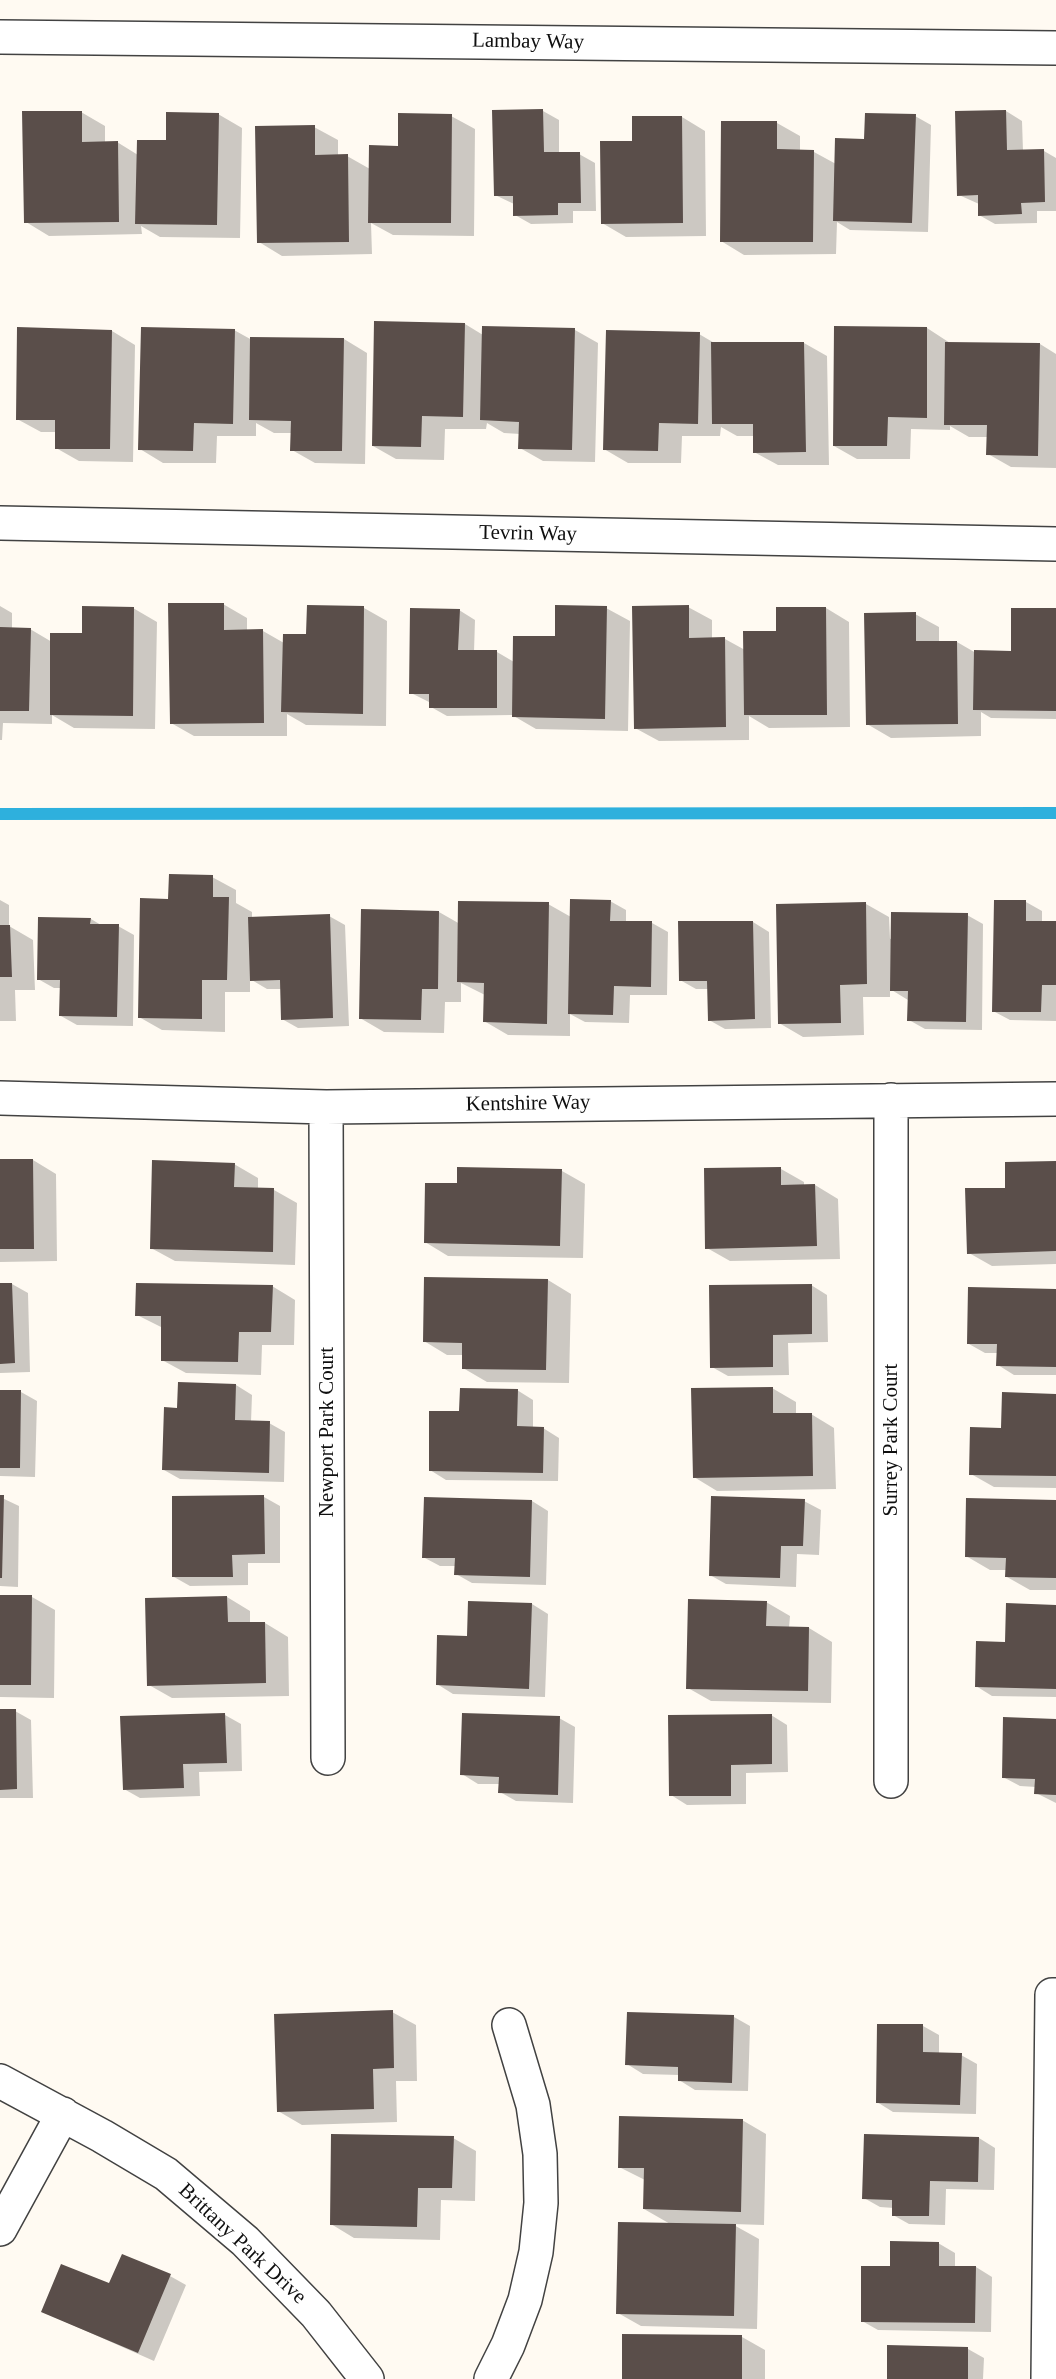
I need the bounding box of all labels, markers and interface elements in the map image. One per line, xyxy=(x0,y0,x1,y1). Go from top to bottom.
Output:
street label: Lambay Way xyxy=(472,28,584,56)
street label: Tevrin Way xyxy=(479,521,577,547)
street label: Kentshire Way xyxy=(465,1090,591,1118)
street label: Newport Park Court xyxy=(314,1347,340,1517)
street label: Surrey Park Court xyxy=(878,1364,904,1516)
street label: Brittany Park Drive xyxy=(173,2178,311,2310)

